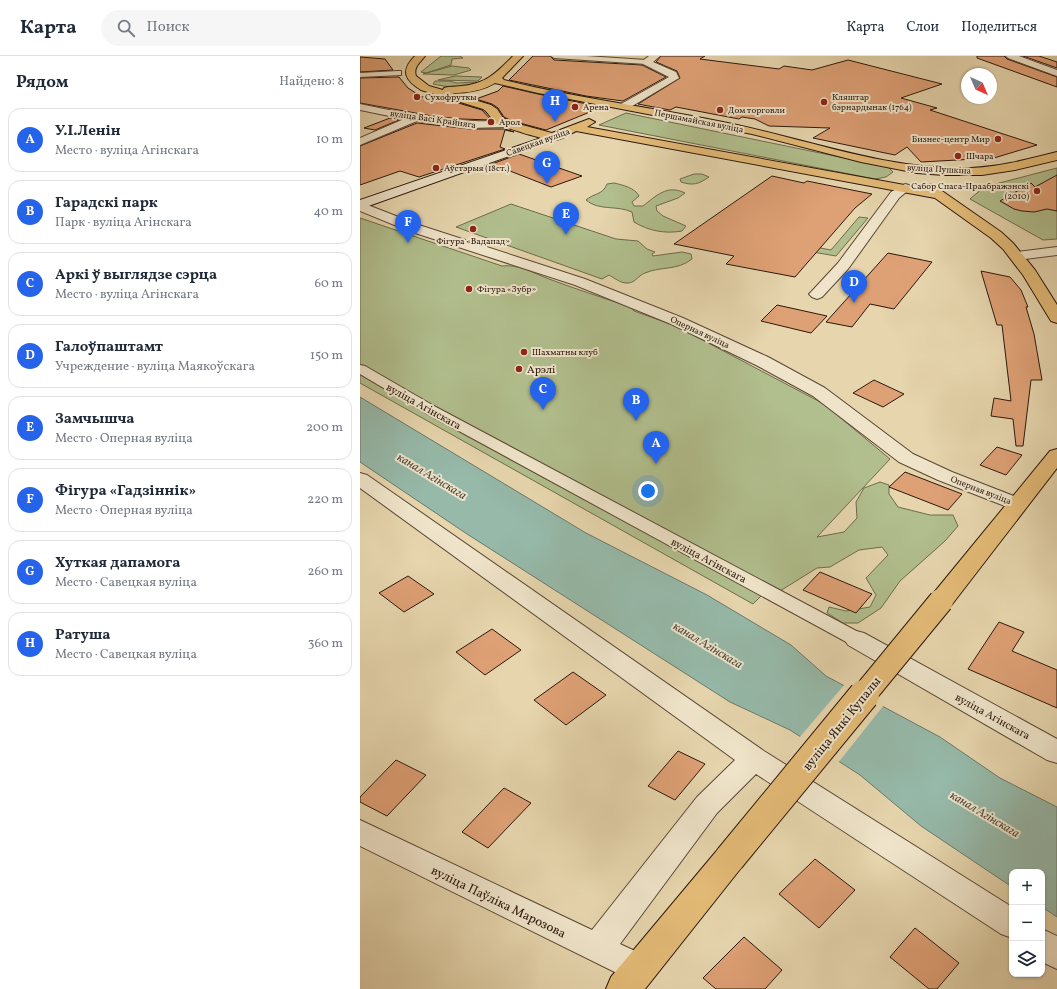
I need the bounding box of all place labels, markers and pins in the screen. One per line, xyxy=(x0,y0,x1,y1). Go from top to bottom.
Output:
pin: H xyxy=(542,89,568,122)
place label: Сухофруткы xyxy=(425,91,477,104)
place label: Кляштар бэрнардынак (1764) xyxy=(832,91,912,114)
marker: Сухофруткы xyxy=(412,92,422,102)
marker: Кляштар бэрнардынак (1764) xyxy=(819,97,829,107)
place label: Арена xyxy=(583,101,609,114)
marker: Арена xyxy=(570,102,580,112)
place label: Дом торговли xyxy=(728,104,785,117)
marker: Дом торговли xyxy=(715,105,725,115)
place label: Арол xyxy=(499,116,520,129)
marker: Арол xyxy=(486,117,496,127)
place label: Бизнес-центр Мир xyxy=(912,133,990,146)
marker: Бизнес-центр Мир xyxy=(993,134,1003,144)
place label: Шчара xyxy=(966,150,994,163)
pin: G xyxy=(534,151,560,184)
marker: Шчара xyxy=(953,151,963,161)
place label: Аўстэрыя (18ст.) xyxy=(444,162,510,175)
marker: Аўстэрыя (18ст.) xyxy=(431,163,441,173)
place label: Сабор Спаса-Праабражэнскі (2010) xyxy=(911,180,1029,203)
marker: Сабор Спаса-Праабражэнскі (2010) xyxy=(1032,186,1042,196)
pin: E xyxy=(553,202,579,235)
pin: F xyxy=(395,210,421,243)
marker: Фігура «Вадапад» xyxy=(468,224,478,234)
place label: Фігура «Вадапад» xyxy=(436,235,510,248)
pin: D xyxy=(841,270,867,303)
place label: Фігура «Зубр» xyxy=(477,283,537,296)
marker: Фігура «Зубр» xyxy=(464,284,474,294)
place label: Шахматны клуб xyxy=(532,346,598,359)
marker: Шахматны клуб xyxy=(519,347,529,357)
place label: Арэлі xyxy=(527,363,555,378)
marker: Арэлі xyxy=(514,364,524,374)
pin: C xyxy=(530,377,556,410)
pin: B xyxy=(623,388,649,421)
pin: A xyxy=(643,431,669,464)

